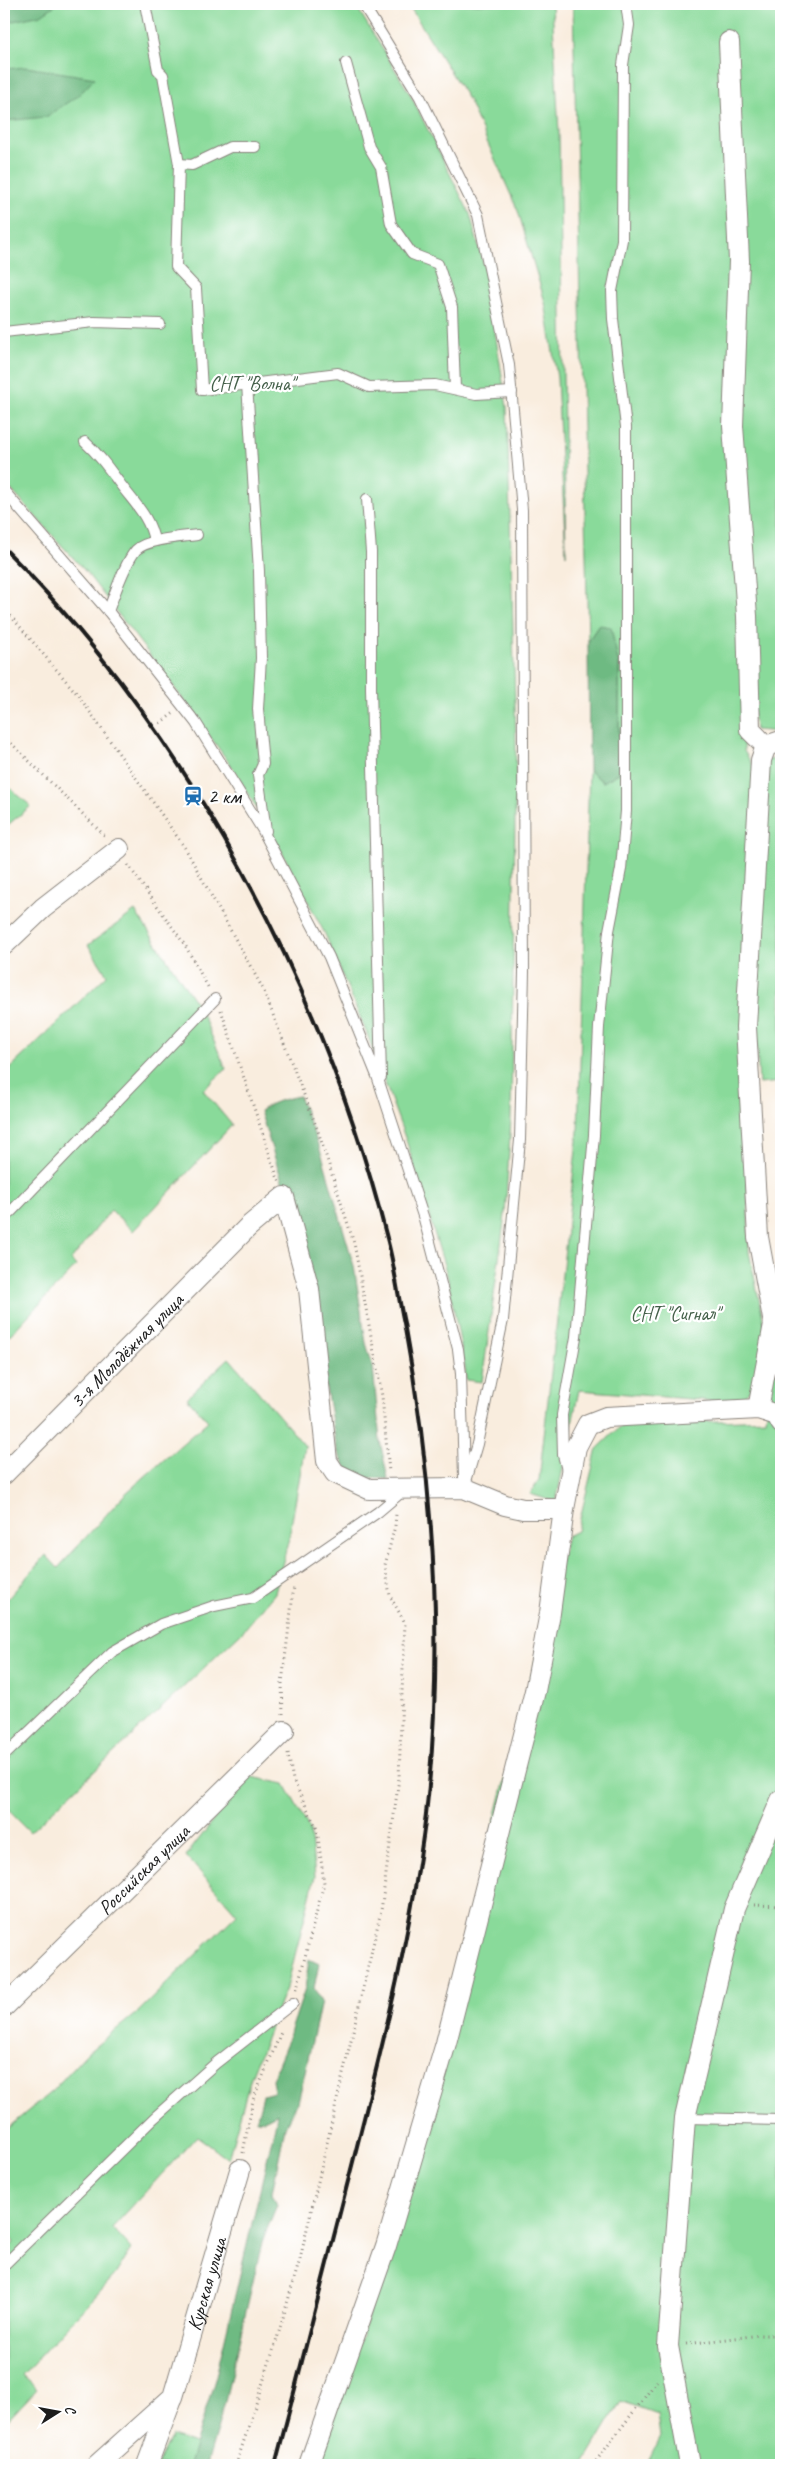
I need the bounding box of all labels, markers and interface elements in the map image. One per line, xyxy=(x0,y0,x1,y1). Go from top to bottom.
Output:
park label: СНТ "Волна" xyxy=(210,371,299,396)
place label: 2 км xyxy=(208,784,242,809)
station icon: 2 км xyxy=(182,785,204,807)
street label: 3-я Молодёжная улица xyxy=(65,1287,190,1413)
park label: СНТ "Сигнал" xyxy=(631,1301,724,1326)
street label: Российская улица xyxy=(93,1818,196,1920)
street label: Курская улица xyxy=(181,2233,233,2333)
north arrow xyxy=(32,2386,82,2436)
text: С xyxy=(61,2405,80,2417)

